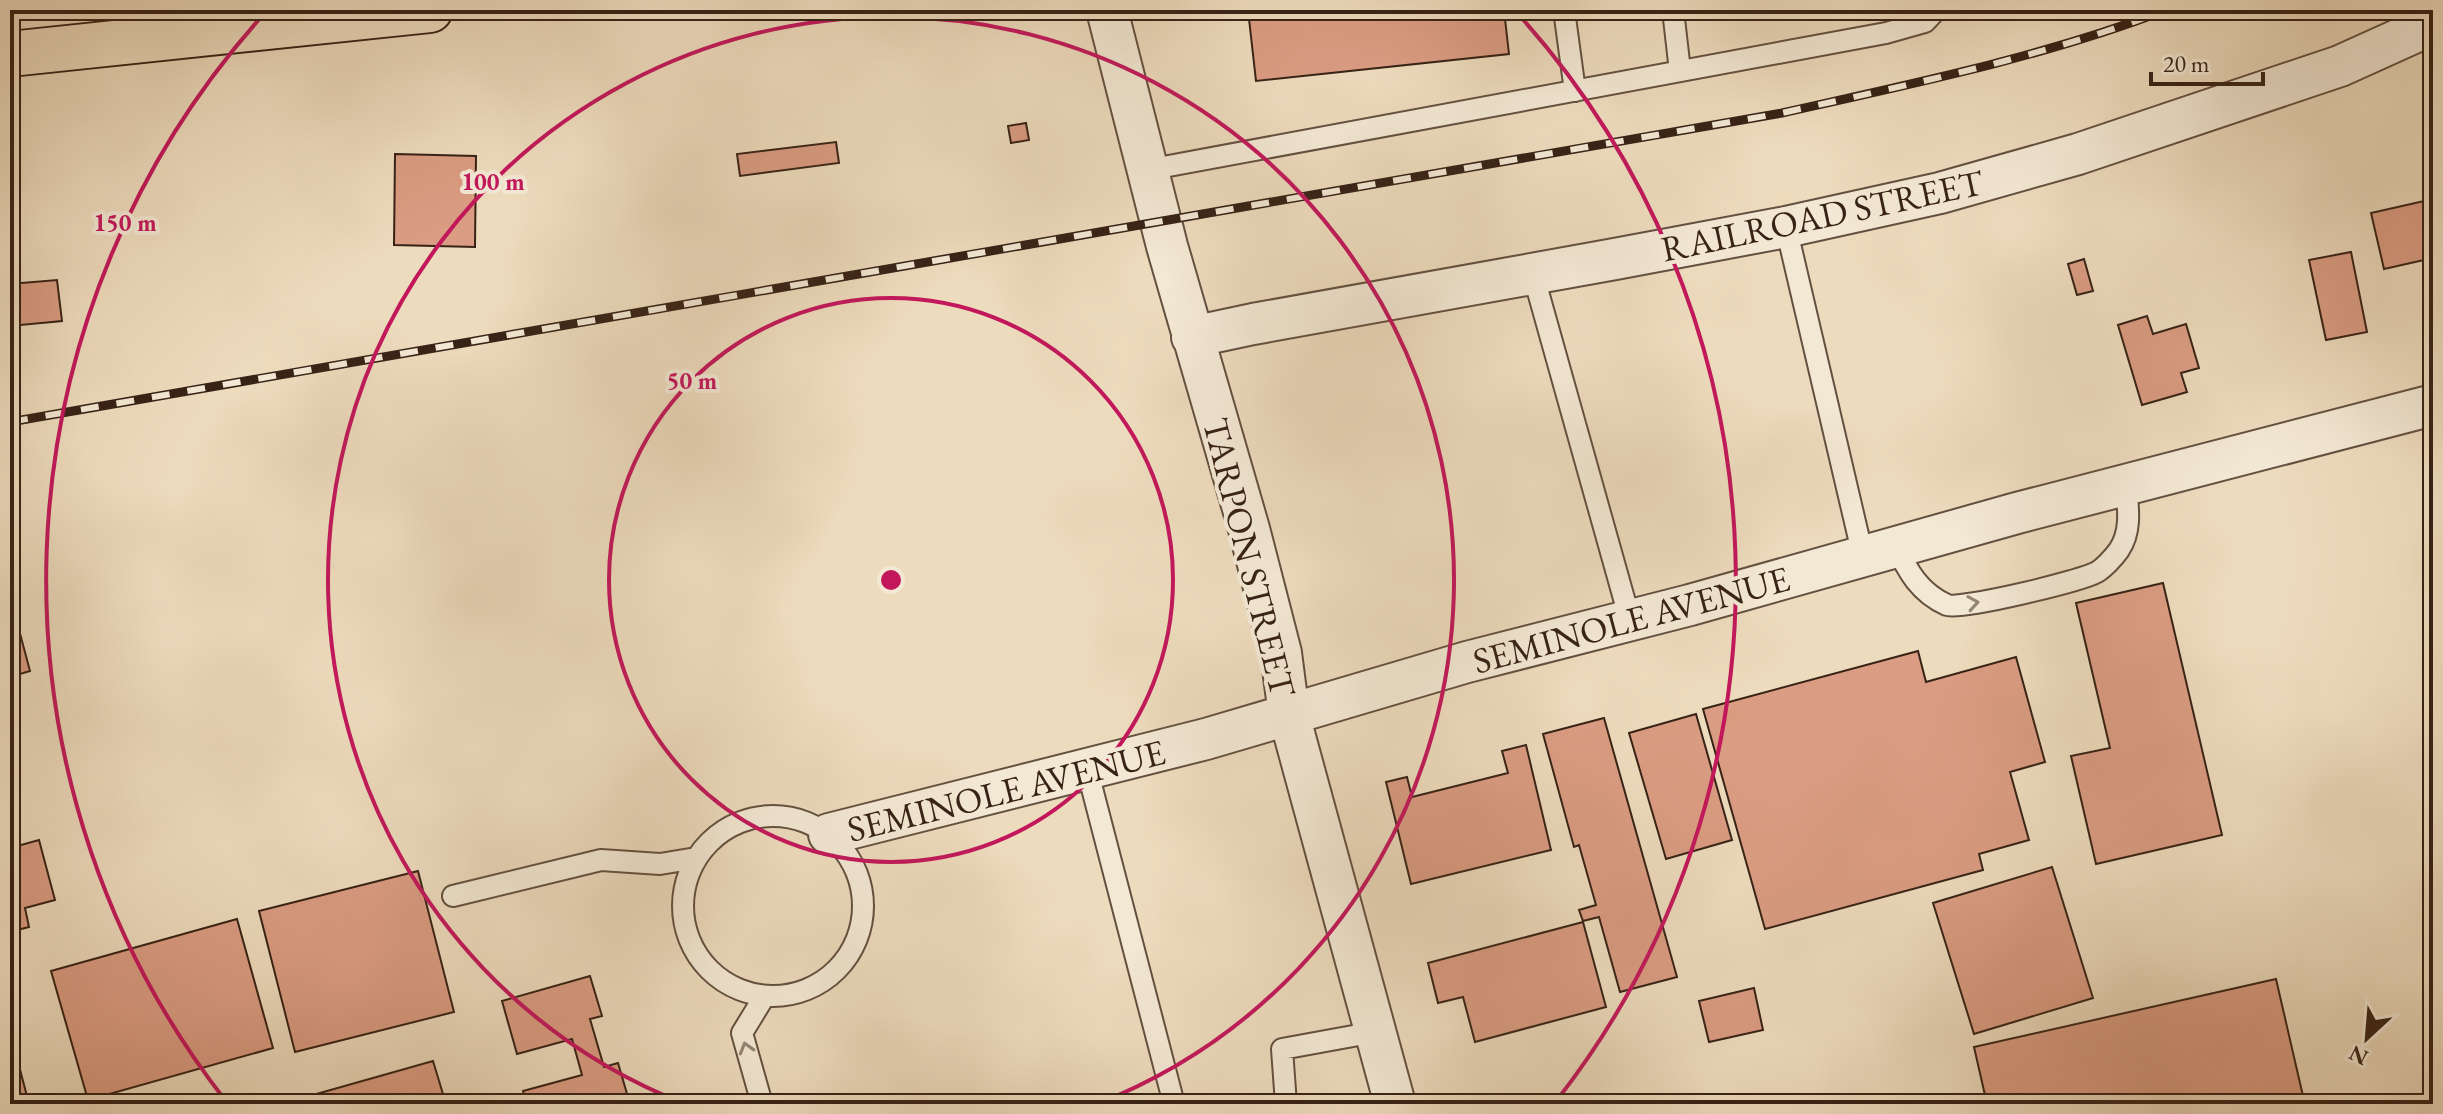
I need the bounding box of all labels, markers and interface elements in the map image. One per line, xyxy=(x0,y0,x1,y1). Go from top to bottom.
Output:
scale bar xyxy=(2151,36,2263,86)
text: 20 m xyxy=(2163,48,2210,79)
street label: RAILROAD STREET xyxy=(1657,158,1988,273)
text: 100 m xyxy=(461,166,525,197)
text: 150 m xyxy=(93,207,157,238)
text: 50 m xyxy=(667,365,717,396)
street label: TARPON STREET xyxy=(1192,413,1307,702)
street label: SEMINOLE AVENUE xyxy=(1468,555,1795,684)
centre of rings xyxy=(877,566,905,594)
one-way arrow xyxy=(1966,595,1979,612)
street label: SEMINOLE AVENUE xyxy=(842,728,1170,853)
north arrow xyxy=(2327,998,2407,1078)
text: N xyxy=(2344,1039,2373,1072)
one-way arrow xyxy=(739,1041,755,1055)

